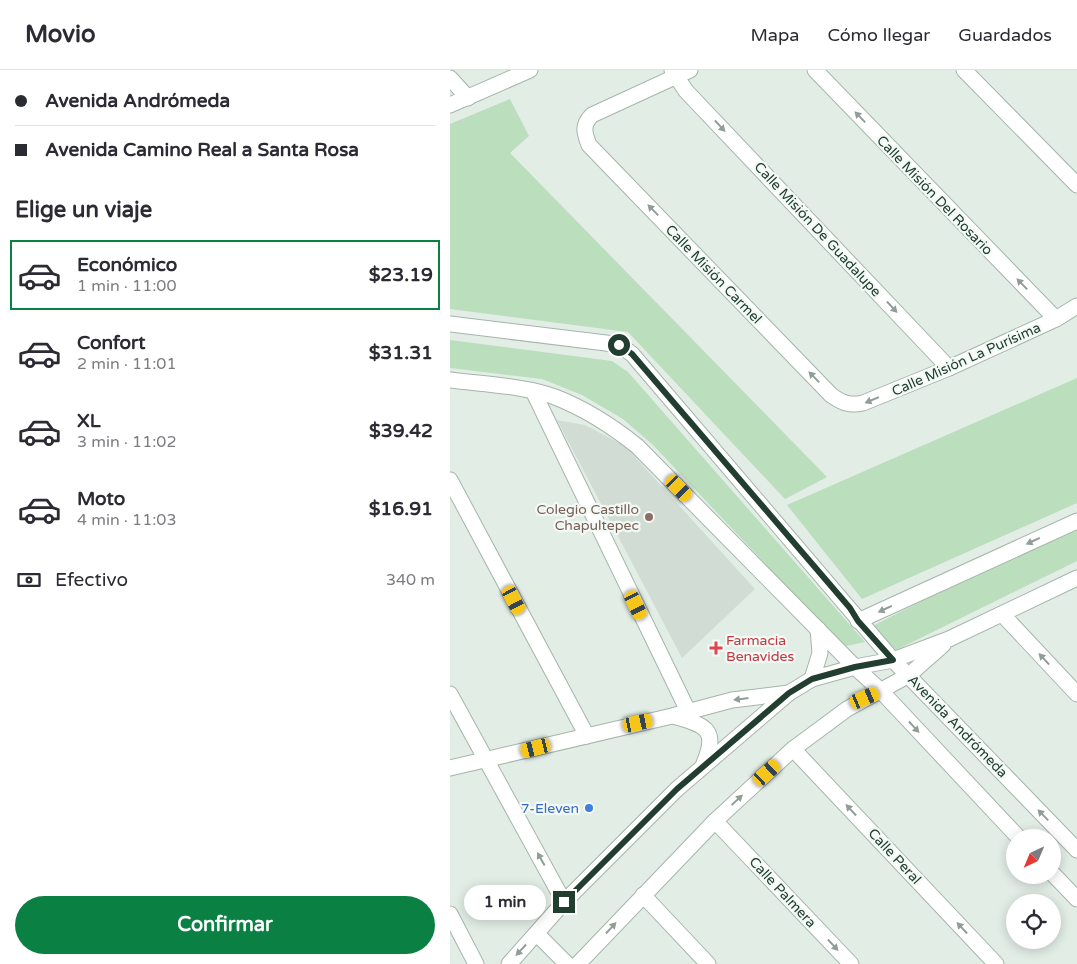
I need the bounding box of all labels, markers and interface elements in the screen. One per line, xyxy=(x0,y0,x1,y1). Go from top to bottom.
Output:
text: Movio xyxy=(25,20,96,49)
text: Mapa xyxy=(750,24,799,46)
text: Cómo llegar xyxy=(827,24,930,46)
text: Guardados xyxy=(958,24,1052,46)
text: Avenida Andrómeda xyxy=(45,90,230,112)
one-way arrow xyxy=(855,112,867,124)
one-way arrow xyxy=(714,120,726,132)
street label: Calle Misión Del Rosario xyxy=(873,132,996,259)
text: Avenida Camino Real a Santa Rosa xyxy=(45,139,359,161)
street label: Calle Misión De Guadalupe xyxy=(751,158,885,300)
text: Elige un viaje xyxy=(15,197,152,223)
one-way arrow xyxy=(647,205,659,217)
street label: Calle Misión Carmel xyxy=(662,221,765,327)
icon: car xyxy=(17,253,62,298)
text: Económico xyxy=(77,254,177,276)
text: $23.19 xyxy=(369,264,433,286)
text: 1 min · 11:00 xyxy=(77,276,176,296)
one-way arrow xyxy=(1016,278,1028,290)
one-way arrow xyxy=(886,301,898,313)
street label: Calle Misión La Purísima xyxy=(889,319,1043,400)
icon: car xyxy=(17,331,62,376)
text: Confort xyxy=(77,332,146,354)
route start xyxy=(608,334,630,356)
text: $31.31 xyxy=(369,342,433,364)
text: 2 min · 11:01 xyxy=(77,354,176,374)
one-way arrow xyxy=(809,372,821,384)
one-way arrow xyxy=(864,396,879,404)
icon: car xyxy=(17,409,62,454)
text: XL xyxy=(77,410,101,432)
text: $39.42 xyxy=(369,420,433,442)
text: 3 min · 11:02 xyxy=(77,432,176,452)
car xyxy=(663,472,694,504)
icon: car xyxy=(17,487,62,532)
text: Moto xyxy=(77,488,125,510)
text: $16.91 xyxy=(369,498,433,520)
place label: Colegio Castillo Chapultepec xyxy=(537,501,639,534)
text: 4 min · 11:03 xyxy=(77,510,176,530)
marker: Colegio Castillo Chapultepec xyxy=(643,511,655,523)
one-way arrow xyxy=(1026,537,1040,545)
icon: cash xyxy=(15,566,43,594)
text: Efectivo xyxy=(55,569,128,591)
text: 340 m xyxy=(386,570,435,590)
car xyxy=(500,583,527,617)
car xyxy=(622,588,649,622)
one-way arrow xyxy=(878,605,892,613)
place label: Farmacia Benavides xyxy=(726,632,794,665)
marker: Farmacia Benavides xyxy=(710,642,722,654)
one-way arrow xyxy=(1038,653,1050,665)
street label: Avenida Andrómeda xyxy=(904,671,1011,781)
car xyxy=(848,685,881,711)
one-way arrow xyxy=(732,695,748,703)
car xyxy=(621,713,654,733)
one-way arrow xyxy=(908,720,920,732)
car xyxy=(519,737,552,759)
car xyxy=(750,757,783,789)
one-way arrow xyxy=(731,794,743,806)
place label: 7-Eleven xyxy=(521,800,579,817)
marker: 7-Eleven xyxy=(583,802,595,814)
one-way arrow xyxy=(845,805,857,817)
one-way arrow xyxy=(1037,809,1049,821)
street label: Calle Peral xyxy=(865,825,925,888)
north arrow xyxy=(1006,829,1061,884)
map controls xyxy=(1006,829,1061,949)
one-way arrow xyxy=(537,852,545,867)
street label: Calle Palmera xyxy=(746,853,820,931)
callout: 1 min xyxy=(464,884,546,920)
route end xyxy=(553,891,575,913)
text: 1 min xyxy=(484,892,526,912)
button: locate xyxy=(1006,894,1061,949)
button: Confirmar xyxy=(15,896,435,954)
one-way arrow xyxy=(605,923,617,935)
one-way arrow xyxy=(956,923,968,935)
one-way arrow xyxy=(827,938,839,950)
one-way arrow xyxy=(515,944,527,956)

